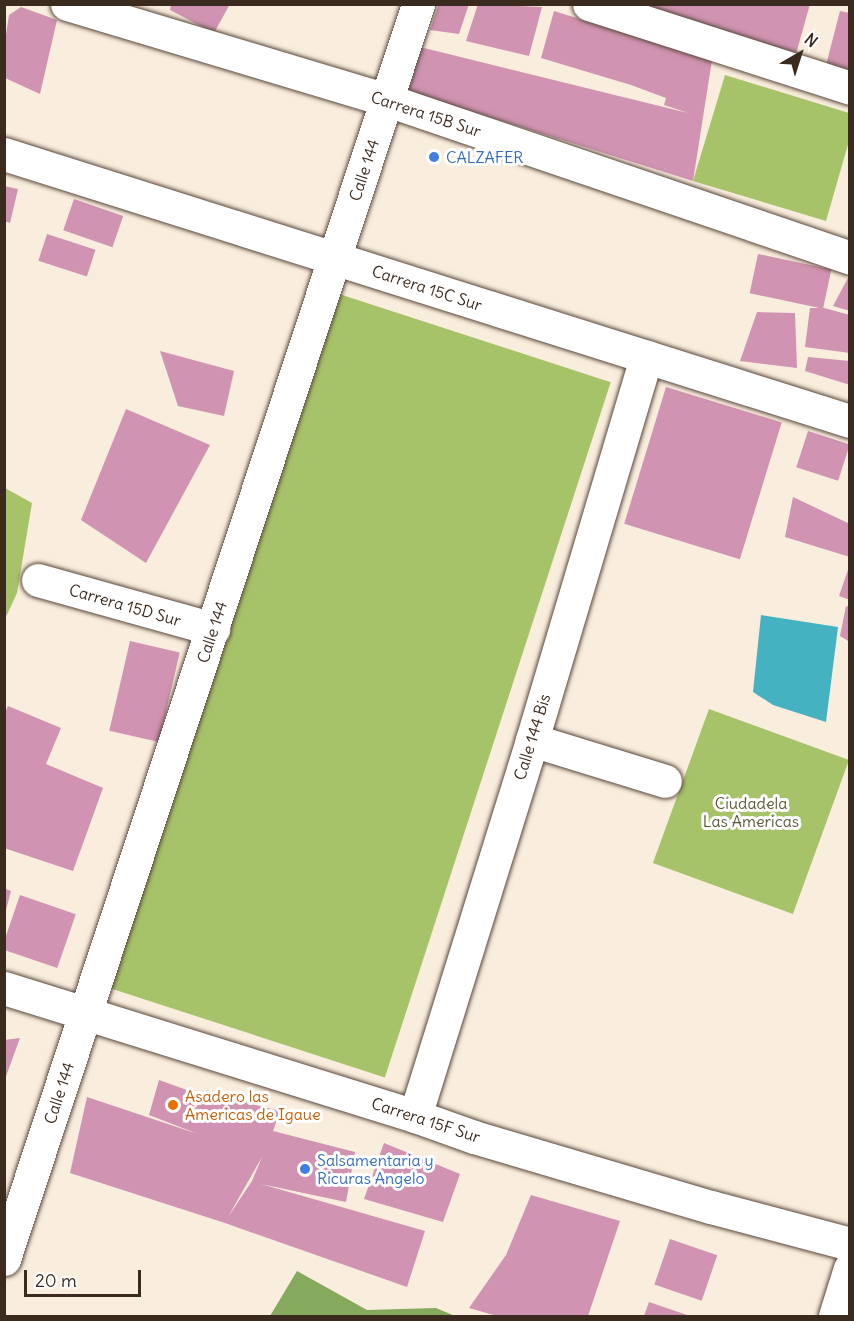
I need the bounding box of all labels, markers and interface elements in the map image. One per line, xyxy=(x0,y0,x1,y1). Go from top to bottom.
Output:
north arrow xyxy=(770,24,830,84)
text: N xyxy=(801,29,822,51)
street label: Carrera 15B Sur xyxy=(369,87,483,141)
street label: Calle 144 xyxy=(345,137,383,203)
place label: CALZAFER xyxy=(446,147,524,167)
marker: CALZAFER xyxy=(427,150,441,164)
street label: Carrera 15C Sur xyxy=(369,261,485,315)
street label: Carrera 15D Sur xyxy=(67,580,183,630)
street label: Calle 144 xyxy=(193,599,231,665)
street label: Calle 144 Bis xyxy=(510,692,554,782)
park label: Ciudadela Las Americas xyxy=(703,793,799,831)
street label: Calle 144 xyxy=(40,1060,78,1126)
place label: Asadero las Americas de Igaue xyxy=(185,1086,321,1124)
street label: Carrera 15F Sur xyxy=(369,1093,483,1147)
marker: Asadero las Americas de Igaue xyxy=(166,1098,180,1112)
place label: Salsamentaria y Ricuras Angelo xyxy=(317,1150,433,1188)
marker: Salsamentaria y Ricuras Angelo xyxy=(298,1162,312,1176)
scale bar xyxy=(27,1258,144,1296)
text: 20 m xyxy=(35,1269,77,1292)

